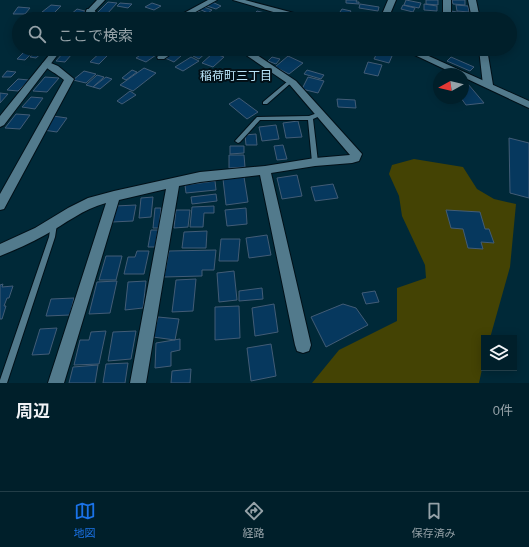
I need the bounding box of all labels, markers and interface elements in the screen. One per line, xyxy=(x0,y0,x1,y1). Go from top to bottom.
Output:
search box xyxy=(12,12,517,56)
icon: search xyxy=(26,23,48,45)
text: ここで検索 xyxy=(58,27,133,44)
north arrow xyxy=(433,68,469,104)
district label: 稲荷町三丁目 xyxy=(200,69,272,83)
map controls xyxy=(481,335,517,371)
button: layers xyxy=(481,335,517,371)
text: 周辺 xyxy=(16,402,50,421)
text: 0件 xyxy=(493,403,513,418)
tab: 地図 xyxy=(74,500,96,540)
tab: 経路 xyxy=(243,500,265,540)
tab: 保存済み xyxy=(412,500,456,540)

